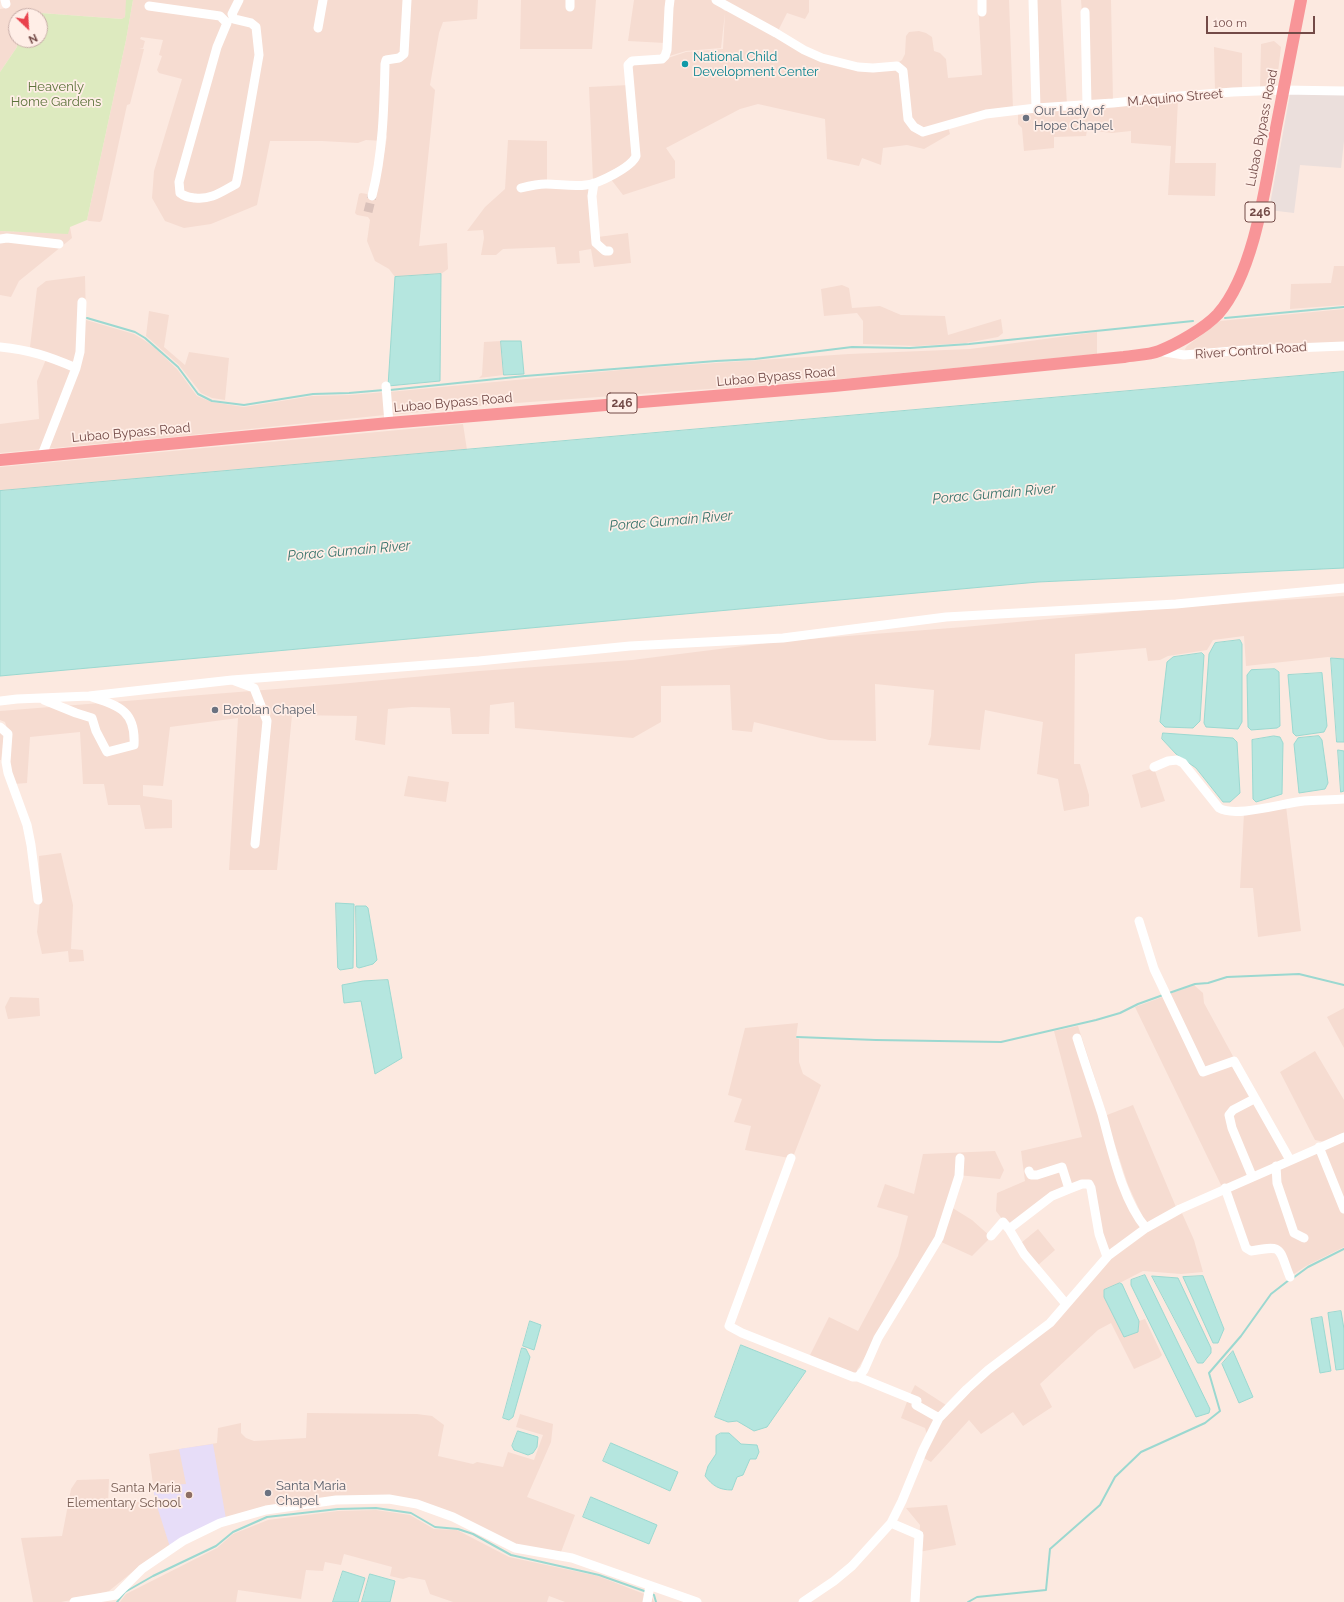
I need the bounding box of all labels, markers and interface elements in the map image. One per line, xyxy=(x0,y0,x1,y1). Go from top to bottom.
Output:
north arrow xyxy=(8,8,48,48)
scale bar xyxy=(1208,8,1317,34)
text: 100 m xyxy=(1213,16,1247,30)
text: N xyxy=(26,31,39,46)
place label: National Child Development Center xyxy=(693,49,819,80)
marker: National Child Development Center xyxy=(680,59,690,69)
street label: Lubao Bypass Road xyxy=(1243,68,1281,188)
park label: Heavenly Home Gardens xyxy=(11,79,101,110)
street label: M.Aquino Street xyxy=(1127,86,1223,110)
place label: Our Lady of Hope Chapel xyxy=(1034,103,1113,134)
marker: Our Lady of Hope Chapel xyxy=(1021,113,1031,123)
road number: 246 xyxy=(1245,202,1275,222)
street label: River Control Road xyxy=(1195,339,1307,363)
street label: Lubao Bypass Road xyxy=(716,364,836,390)
street label: Lubao Bypass Road xyxy=(393,390,513,416)
road number: 246 xyxy=(607,393,637,413)
street label: Lubao Bypass Road xyxy=(71,420,191,446)
water label: Porac Gumain River xyxy=(932,480,1056,508)
water label: Porac Gumain River xyxy=(609,507,733,535)
water label: Porac Gumain River xyxy=(287,537,411,565)
place label: Botolan Chapel xyxy=(223,702,316,718)
marker: Botolan Chapel xyxy=(210,705,220,715)
place label: Santa Maria Chapel xyxy=(276,1478,346,1509)
place label: Santa Maria Elementary School xyxy=(67,1480,181,1511)
marker: Santa Maria Chapel xyxy=(263,1488,273,1498)
marker: Santa Maria Elementary School xyxy=(184,1490,194,1500)

